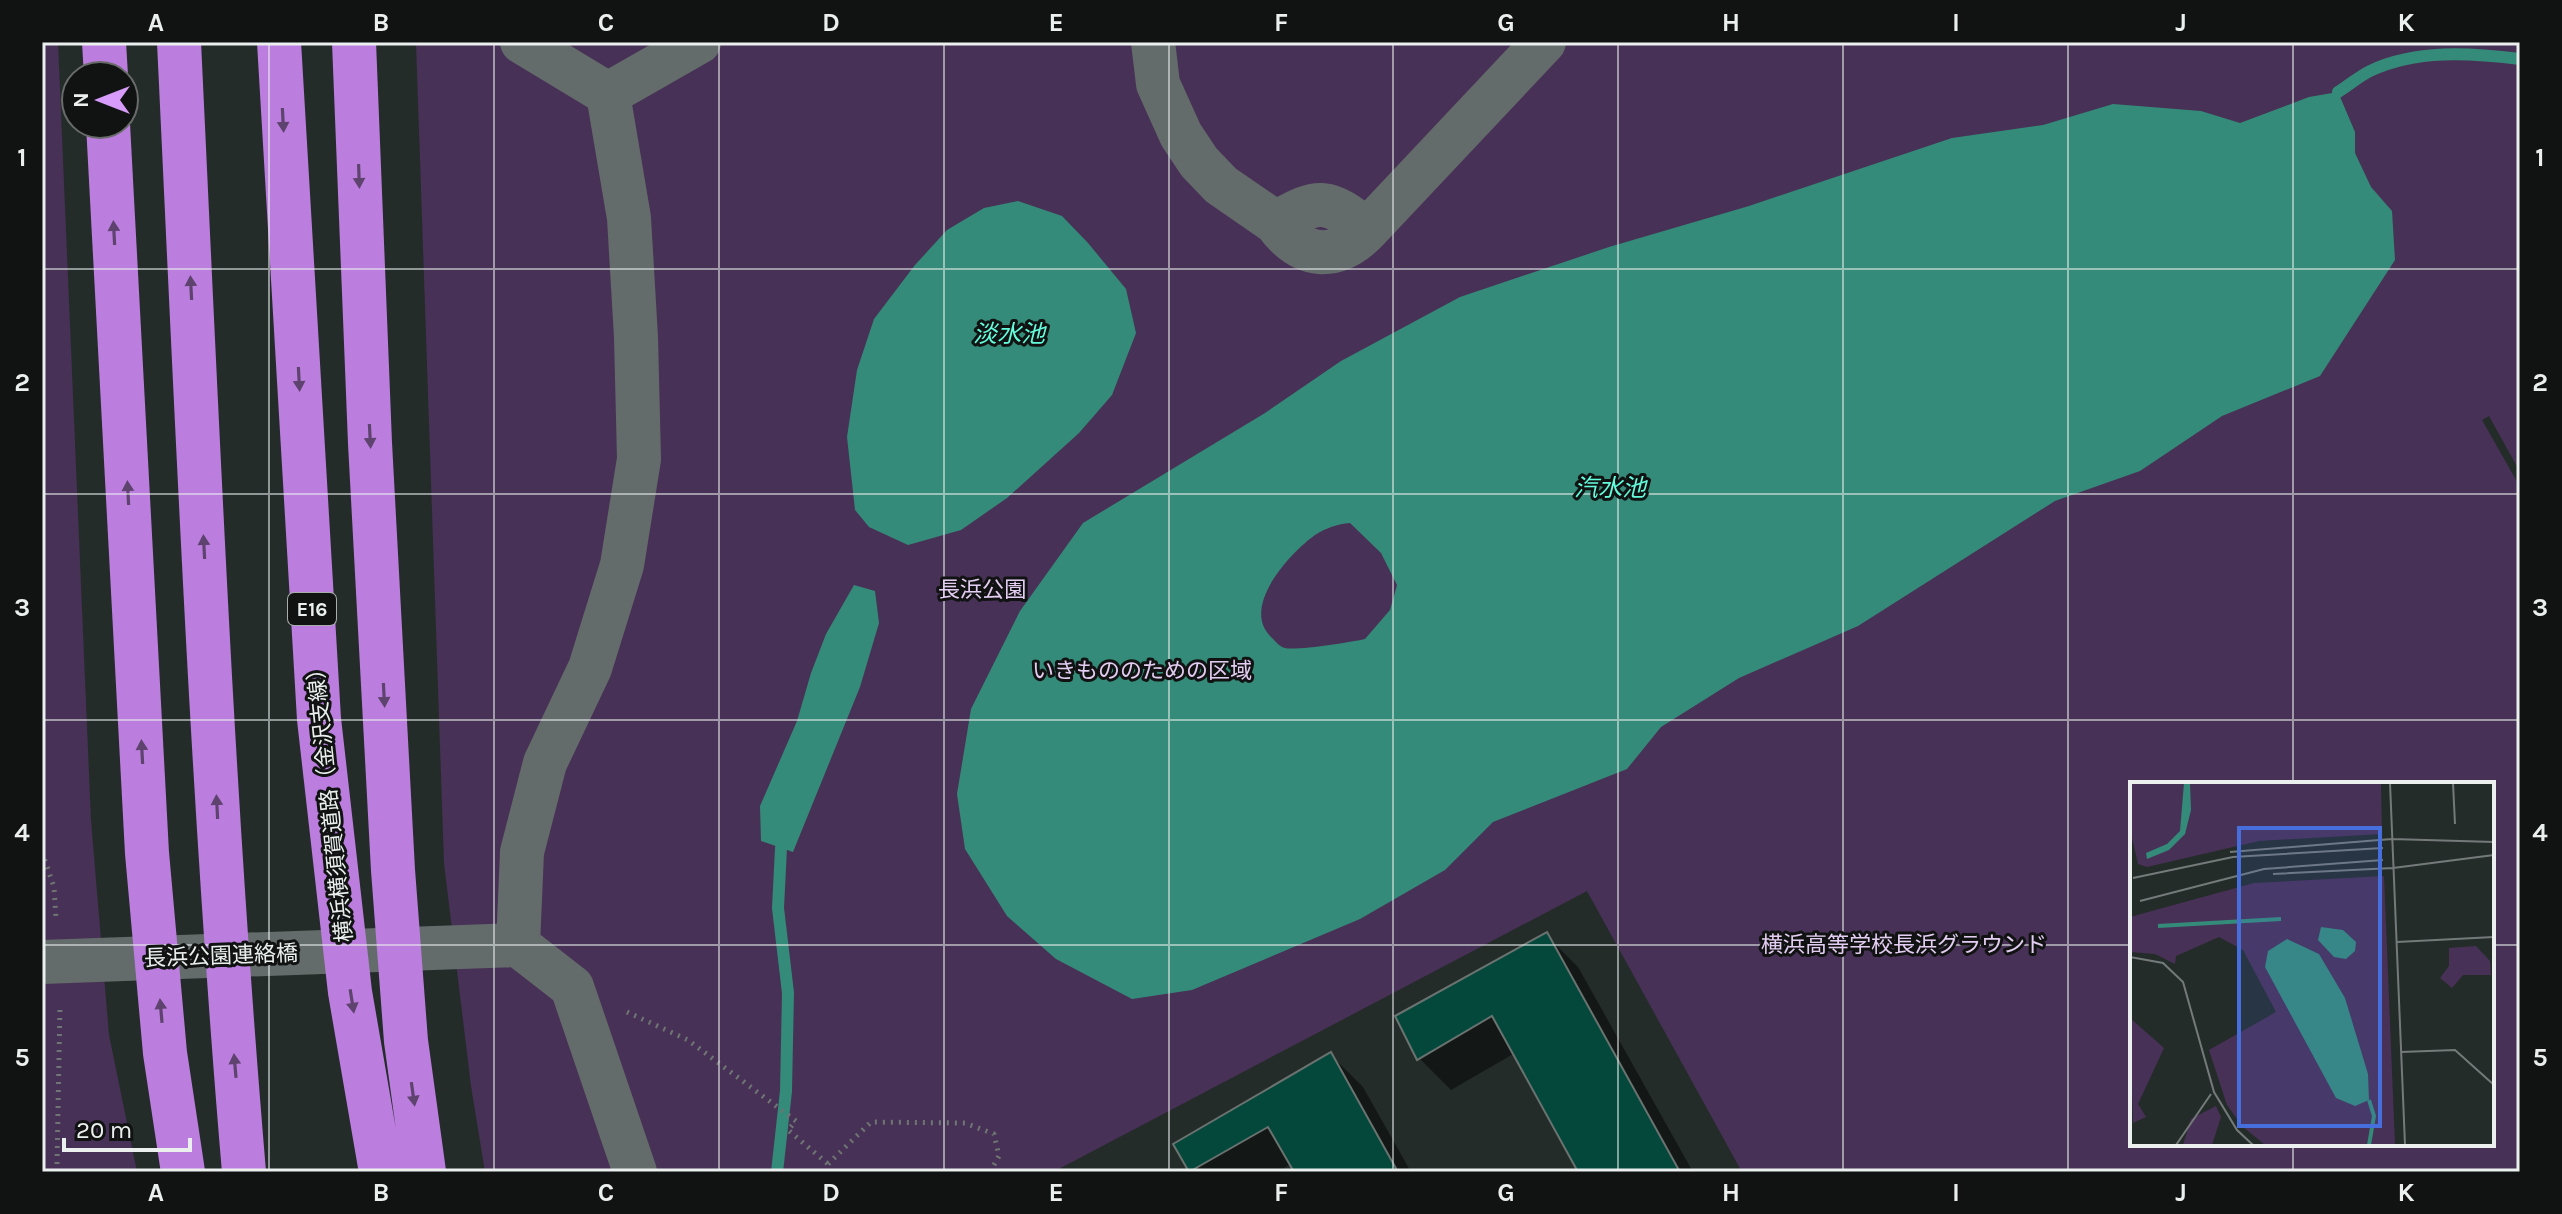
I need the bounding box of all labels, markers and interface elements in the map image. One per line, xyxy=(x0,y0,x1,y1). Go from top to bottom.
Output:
text: A xyxy=(148,7,164,38)
text: B xyxy=(373,7,389,38)
text: C xyxy=(598,7,614,38)
text: D xyxy=(822,7,840,38)
text: E xyxy=(1048,7,1064,38)
text: F xyxy=(1274,7,1288,38)
text: G xyxy=(1497,7,1515,38)
text: H xyxy=(1722,7,1740,38)
text: I xyxy=(1952,7,1960,38)
text: J xyxy=(2175,7,2187,38)
text: K xyxy=(2397,7,2415,38)
north arrow xyxy=(60,60,140,140)
text: N xyxy=(68,92,94,108)
one-way arrow xyxy=(277,108,290,133)
text: 1 xyxy=(17,142,27,173)
text: 1 xyxy=(2535,142,2545,173)
one-way arrow xyxy=(353,164,366,189)
one-way arrow xyxy=(108,220,121,245)
one-way arrow xyxy=(184,275,197,300)
water label: 淡水池 xyxy=(973,320,1047,348)
text: 2 xyxy=(14,367,30,398)
one-way arrow xyxy=(292,367,305,392)
text: 2 xyxy=(2532,367,2548,398)
one-way arrow xyxy=(364,424,377,449)
water label: 汽水池 xyxy=(1574,474,1648,502)
one-way arrow xyxy=(121,480,134,505)
one-way arrow xyxy=(197,534,210,559)
park label: 長浜公園 xyxy=(938,577,1026,603)
text: 3 xyxy=(14,592,30,623)
text: 3 xyxy=(2532,592,2548,623)
road number: E16 xyxy=(288,593,336,625)
street label: 横浜横須賀道路（金沢支線） xyxy=(302,656,358,944)
park label: いきもののための区域 xyxy=(1032,658,1252,684)
one-way arrow xyxy=(378,683,391,708)
one-way arrow xyxy=(135,739,148,764)
inset map xyxy=(2130,782,2494,1146)
one-way arrow xyxy=(211,794,224,819)
text: 4 xyxy=(14,817,30,848)
text: 4 xyxy=(2532,817,2548,848)
park label: 横浜高等学校長浜グラウンド xyxy=(1761,932,2047,958)
street label: 長浜公園連絡橋 xyxy=(144,940,298,972)
one-way arrow xyxy=(346,989,358,1014)
one-way arrow xyxy=(154,999,167,1024)
text: 5 xyxy=(14,1042,30,1073)
text: 5 xyxy=(2532,1042,2548,1073)
one-way arrow xyxy=(228,1053,241,1078)
one-way arrow xyxy=(407,1082,420,1107)
scale bar xyxy=(64,1102,190,1152)
text: 20 m xyxy=(76,1116,132,1144)
text: A xyxy=(148,1177,164,1208)
text: B xyxy=(373,1177,389,1208)
text: C xyxy=(598,1177,614,1208)
text: D xyxy=(822,1177,840,1208)
text: E xyxy=(1048,1177,1064,1208)
text: F xyxy=(1274,1177,1288,1208)
text: G xyxy=(1497,1177,1515,1208)
text: H xyxy=(1722,1177,1740,1208)
text: I xyxy=(1952,1177,1960,1208)
text: J xyxy=(2175,1177,2187,1208)
text: K xyxy=(2397,1177,2415,1208)

